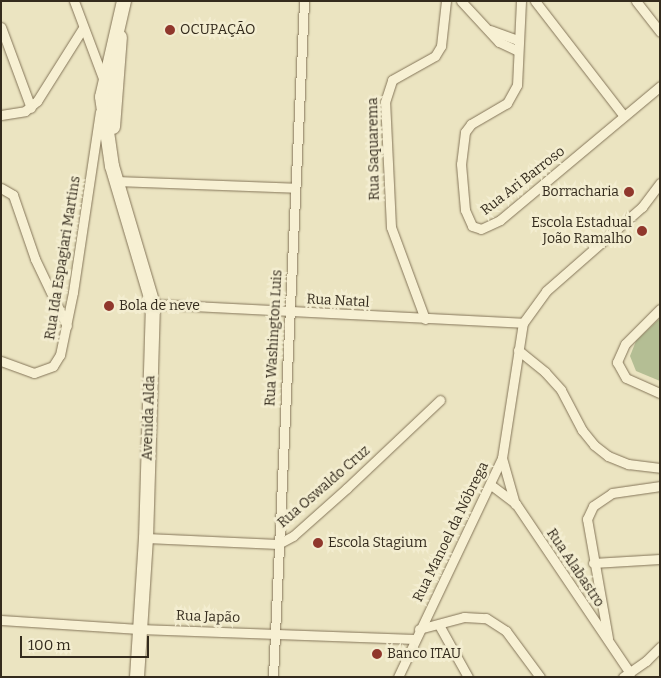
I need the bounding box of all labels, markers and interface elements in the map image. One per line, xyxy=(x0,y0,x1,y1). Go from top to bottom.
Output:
place label: OCUPAÇÃO xyxy=(180,22,255,38)
marker: OCUPAÇÃO xyxy=(164,24,176,36)
street label: Rua Saquarema xyxy=(365,97,383,201)
street label: Rua Ari Barroso xyxy=(478,143,568,219)
street label: Rua Ida Espagiari Martins xyxy=(42,175,84,341)
place label: Borracharia xyxy=(542,184,619,200)
marker: Borracharia xyxy=(623,186,635,198)
place label: Escola Estadual João Ramalho xyxy=(531,215,632,248)
marker: Escola Estadual João Ramalho xyxy=(636,225,648,237)
street label: Rua Washington Luis xyxy=(262,269,286,407)
street label: Rua Natal xyxy=(306,291,370,311)
place label: Bola de neve xyxy=(119,298,200,314)
marker: Bola de neve xyxy=(103,300,115,312)
street label: Avenida Alda xyxy=(139,375,159,461)
street label: Rua Oswaldo Cruz xyxy=(274,442,374,532)
street label: Rua Manoel da Nóbrega xyxy=(410,459,492,605)
street label: Rua Alabastro xyxy=(543,526,607,610)
place label: Escola Stagium xyxy=(328,535,427,551)
marker: Escola Stagium xyxy=(312,537,324,549)
street label: Rua Japão xyxy=(176,607,240,627)
scale bar xyxy=(22,626,151,658)
text: 100 m xyxy=(28,636,71,654)
place label: Banco ITAU xyxy=(387,646,461,662)
marker: Banco ITAU xyxy=(371,648,383,660)

